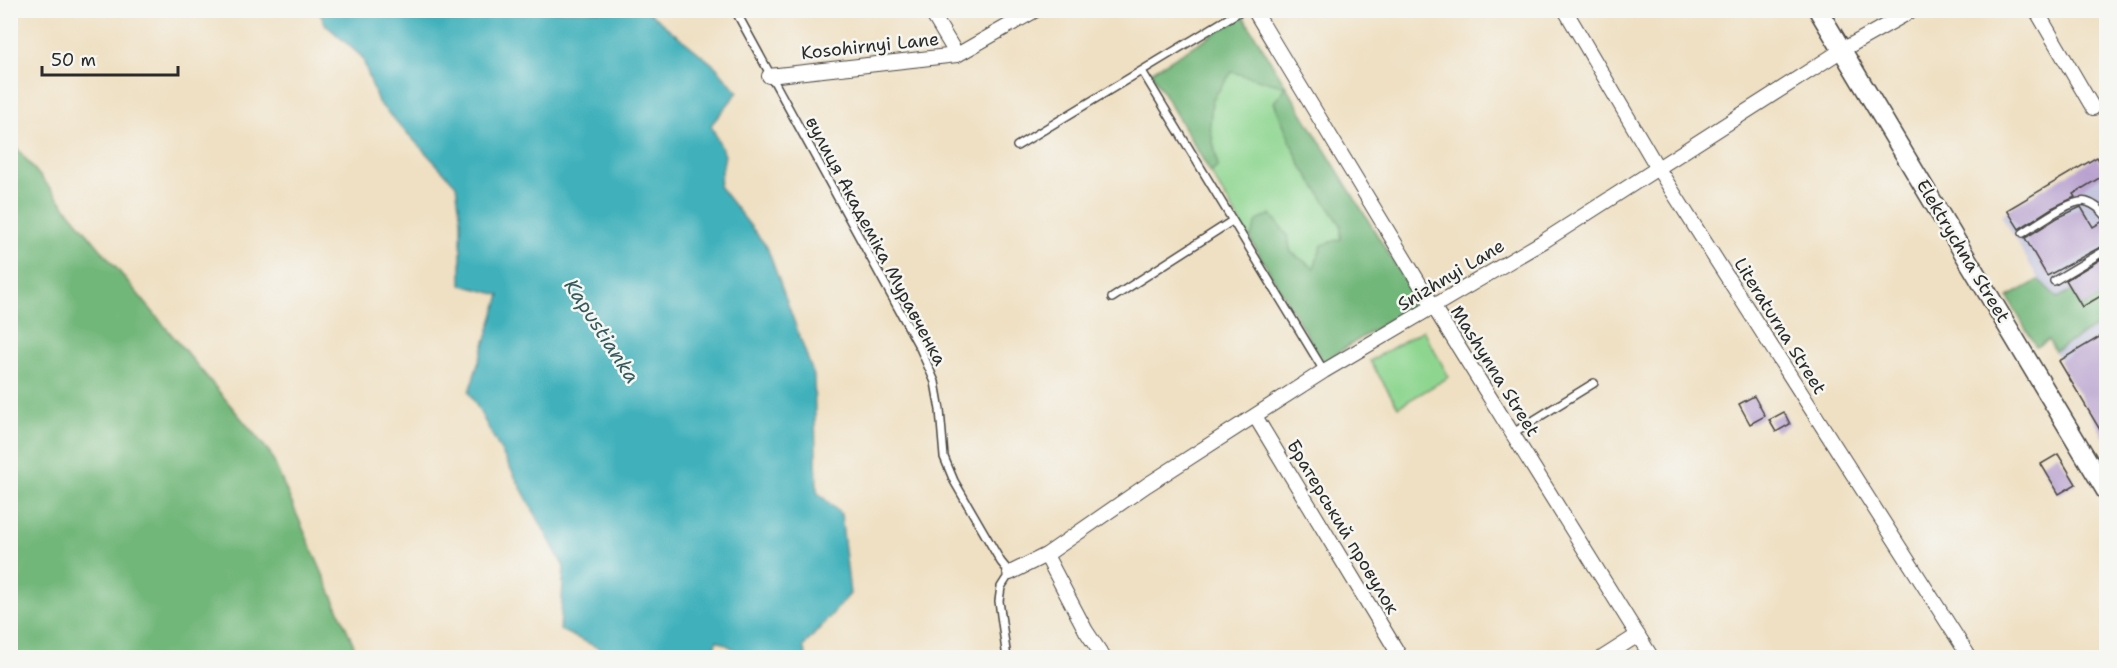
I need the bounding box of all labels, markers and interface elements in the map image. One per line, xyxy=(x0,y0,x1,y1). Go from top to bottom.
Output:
street label: Kosohirnyi Lane xyxy=(800,27,940,65)
scale bar xyxy=(42,39,178,77)
text: 50 m xyxy=(51,48,96,72)
street label: вулиця Академіка Муравченка xyxy=(800,112,952,370)
street label: Elektrychna Street xyxy=(1911,175,2015,327)
street label: Snizhnyi Lane xyxy=(1393,234,1509,316)
street label: Literaturna Street xyxy=(1728,253,1832,399)
water label: Kapustianka xyxy=(559,274,645,388)
street label: Mashynna Street xyxy=(1445,301,1545,441)
street label: Братерський провулок xyxy=(1281,435,1405,619)

